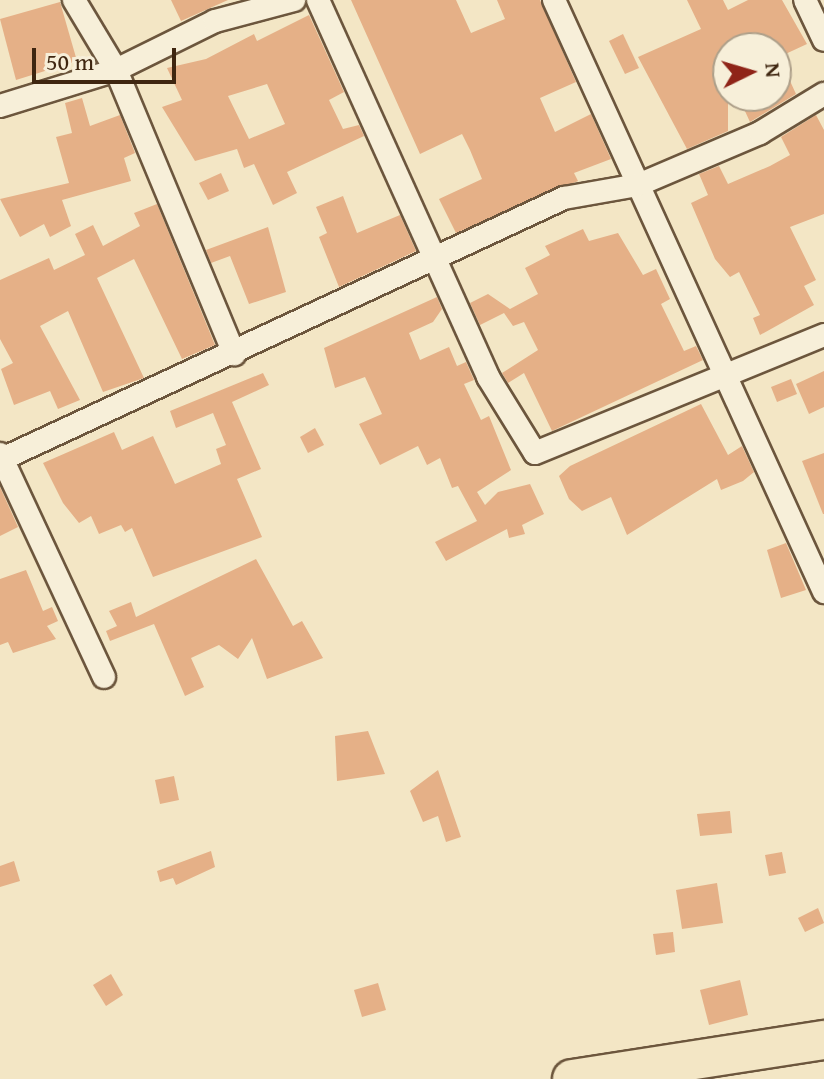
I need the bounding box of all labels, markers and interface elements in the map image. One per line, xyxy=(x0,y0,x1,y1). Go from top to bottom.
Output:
scale bar xyxy=(36,32,180,82)
north arrow xyxy=(712,32,792,112)
text: 50 m xyxy=(46,44,94,79)
text: N xyxy=(757,61,790,79)

